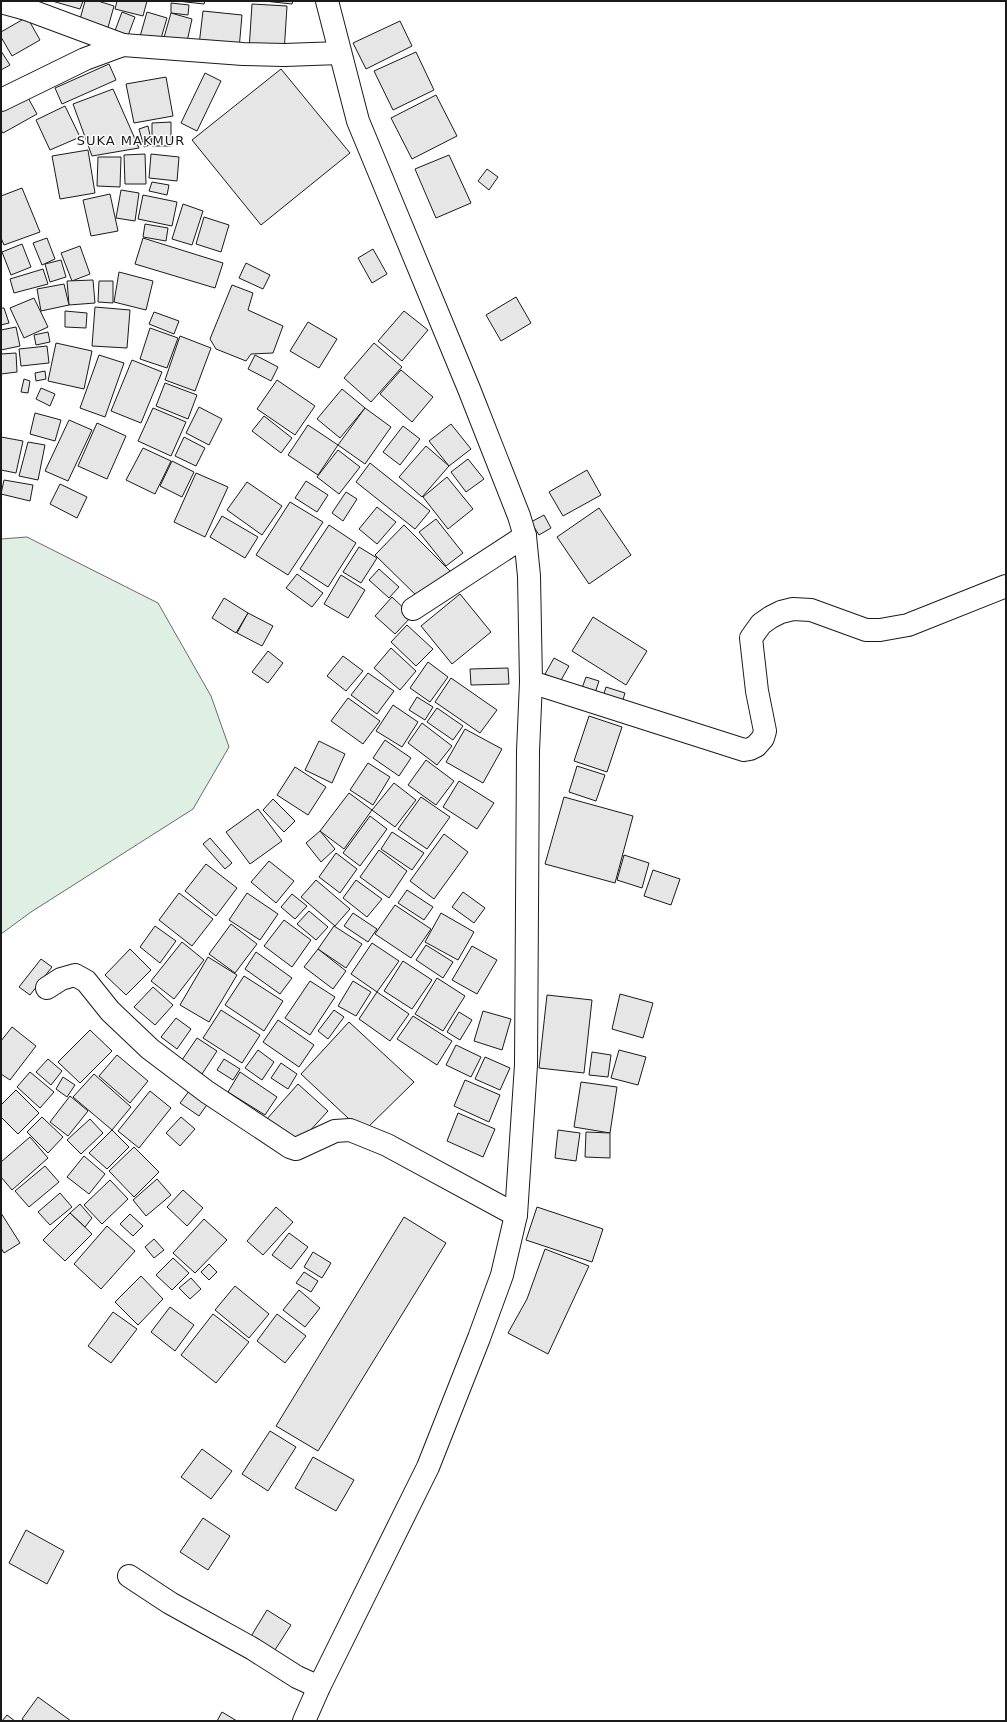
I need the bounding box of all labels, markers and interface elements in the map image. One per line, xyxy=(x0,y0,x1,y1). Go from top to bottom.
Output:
district label: SUKA MAKMUR xyxy=(77,133,185,148)

